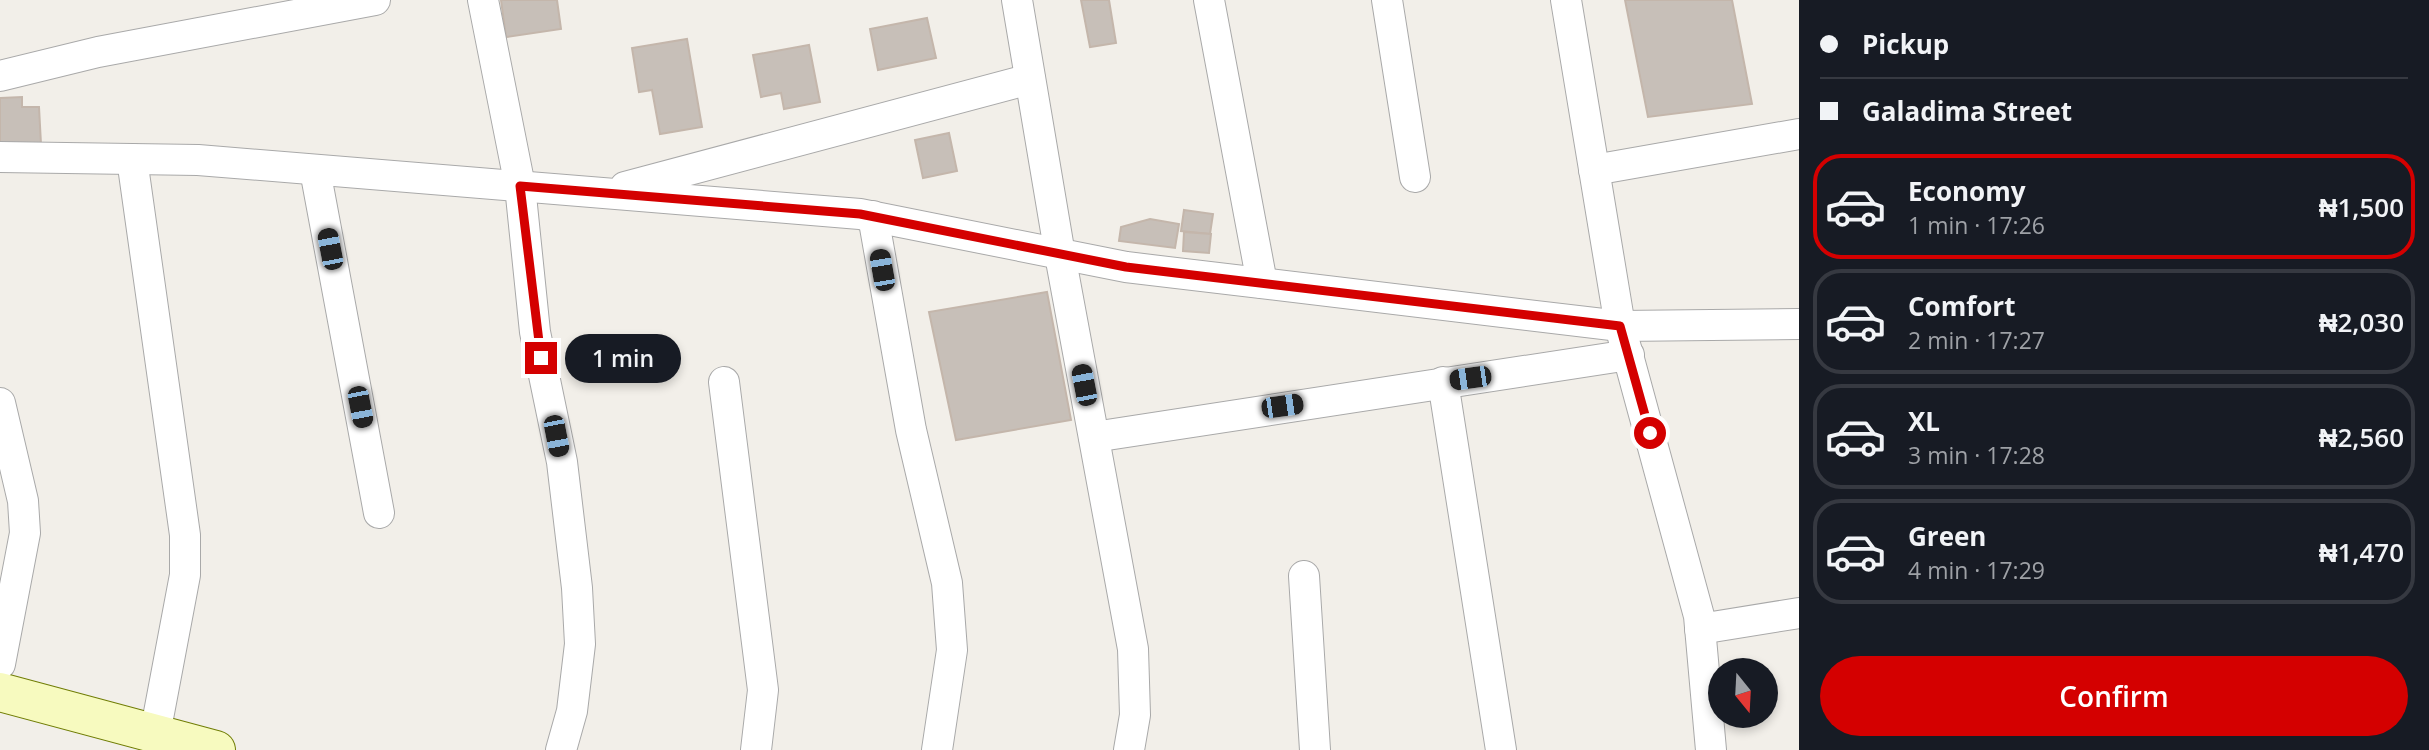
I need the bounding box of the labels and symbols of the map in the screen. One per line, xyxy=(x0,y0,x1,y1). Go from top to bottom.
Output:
car xyxy=(316,226,345,272)
car xyxy=(869,247,896,293)
callout: 1 min xyxy=(566,334,681,382)
route end xyxy=(525,342,557,374)
car xyxy=(1070,362,1099,408)
car xyxy=(1448,365,1493,391)
car xyxy=(346,384,375,430)
car xyxy=(1260,393,1305,419)
car xyxy=(542,413,571,459)
route start xyxy=(1634,417,1666,449)
north arrow xyxy=(1708,658,1778,728)

